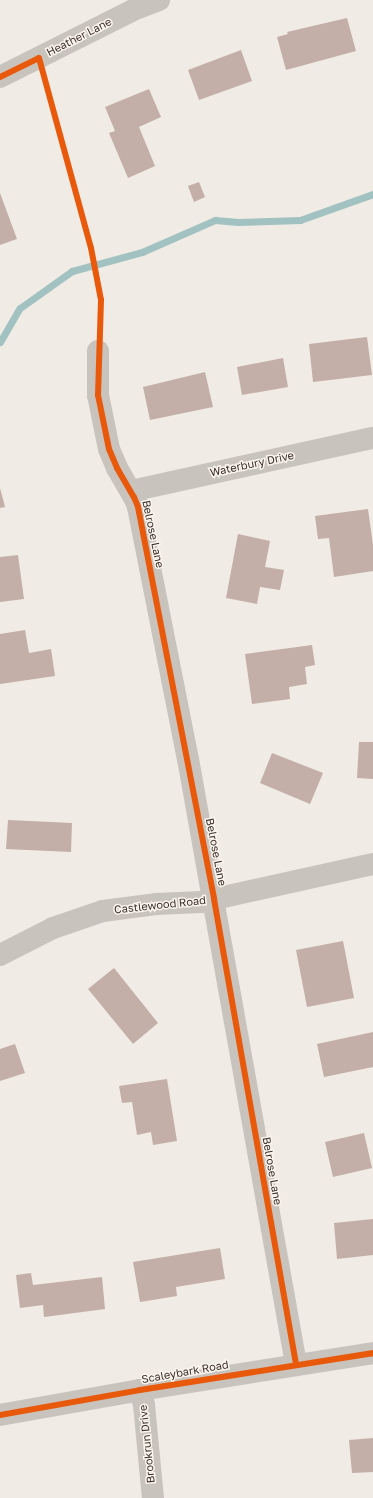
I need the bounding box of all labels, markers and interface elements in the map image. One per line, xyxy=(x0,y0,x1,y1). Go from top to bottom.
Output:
street label: Heather Lane xyxy=(44,15,114,59)
street label: Waterbury Drive xyxy=(209,449,295,479)
street label: Belrose Lane xyxy=(139,499,167,569)
street label: Belrose Lane xyxy=(203,817,229,887)
street label: Castlewood Road xyxy=(114,894,206,916)
street label: Belrose Lane xyxy=(260,1136,284,1206)
street label: Scaleybark Road xyxy=(140,1358,230,1386)
street label: Brookrun Drive xyxy=(136,1404,158,1484)

